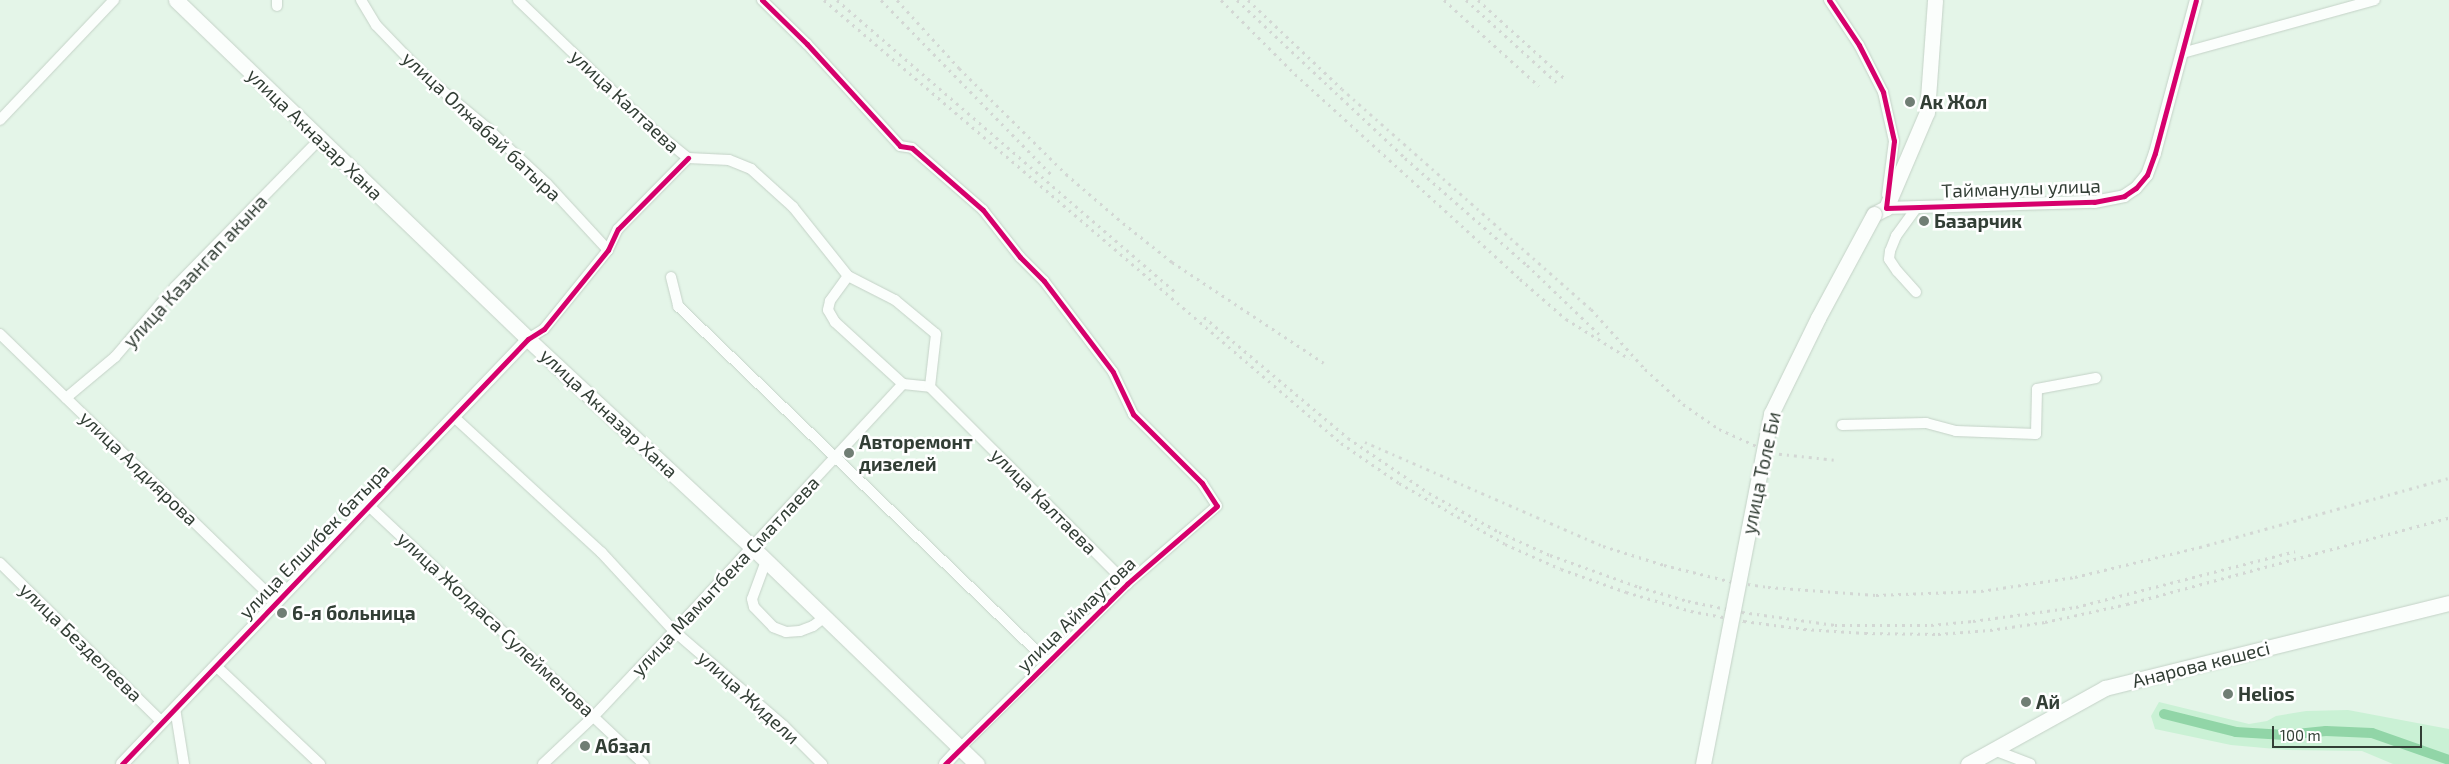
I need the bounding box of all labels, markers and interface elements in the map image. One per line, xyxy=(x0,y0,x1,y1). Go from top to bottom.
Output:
street label: улица Калтаева xyxy=(566,45,684,157)
street label: улица Олжабай батыра xyxy=(398,46,566,206)
street label: улица Акназар Хана xyxy=(242,63,388,205)
place label: Ак Жол xyxy=(1920,91,1987,113)
marker: Ак Жол xyxy=(1904,96,1916,108)
street label: Тайманулы улица xyxy=(1941,174,2101,202)
street label: улица Казангап акына xyxy=(118,190,272,352)
place label: Базарчик xyxy=(1934,210,2022,232)
marker: Базарчик xyxy=(1918,215,1930,227)
street label: улица Акназар Хана xyxy=(535,343,683,483)
street label: улица Алдиярова xyxy=(75,406,203,530)
street label: улица Толе Би xyxy=(1737,410,1785,536)
place label: Авторемонт дизелей xyxy=(859,431,973,475)
street label: улица Калтаева xyxy=(986,443,1102,559)
marker: Авторемонт дизелей xyxy=(843,447,855,459)
street label: улица Елшибек батыра xyxy=(234,459,394,623)
street label: улица Мамытбека Сматлаева xyxy=(626,471,824,681)
street label: улица Жолдаса Сулейменова xyxy=(393,527,599,721)
street label: улица Аймаутова xyxy=(1012,552,1140,676)
street label: улица Безделеева xyxy=(15,578,147,706)
place label: 6-я больница xyxy=(292,602,416,624)
marker: 6-я больница xyxy=(276,607,288,619)
street label: Анарова көшесі xyxy=(2130,636,2272,692)
street label: улица Жидели xyxy=(693,645,805,749)
place label: Helios xyxy=(2238,683,2295,705)
marker: Helios xyxy=(2222,688,2234,700)
place label: Ай xyxy=(2036,691,2060,713)
marker: Ай xyxy=(2020,696,2032,708)
scale bar xyxy=(2274,716,2424,748)
text: 100 m xyxy=(2280,726,2321,744)
place label: Абзал xyxy=(595,735,651,757)
marker: Абзал xyxy=(579,740,591,752)

